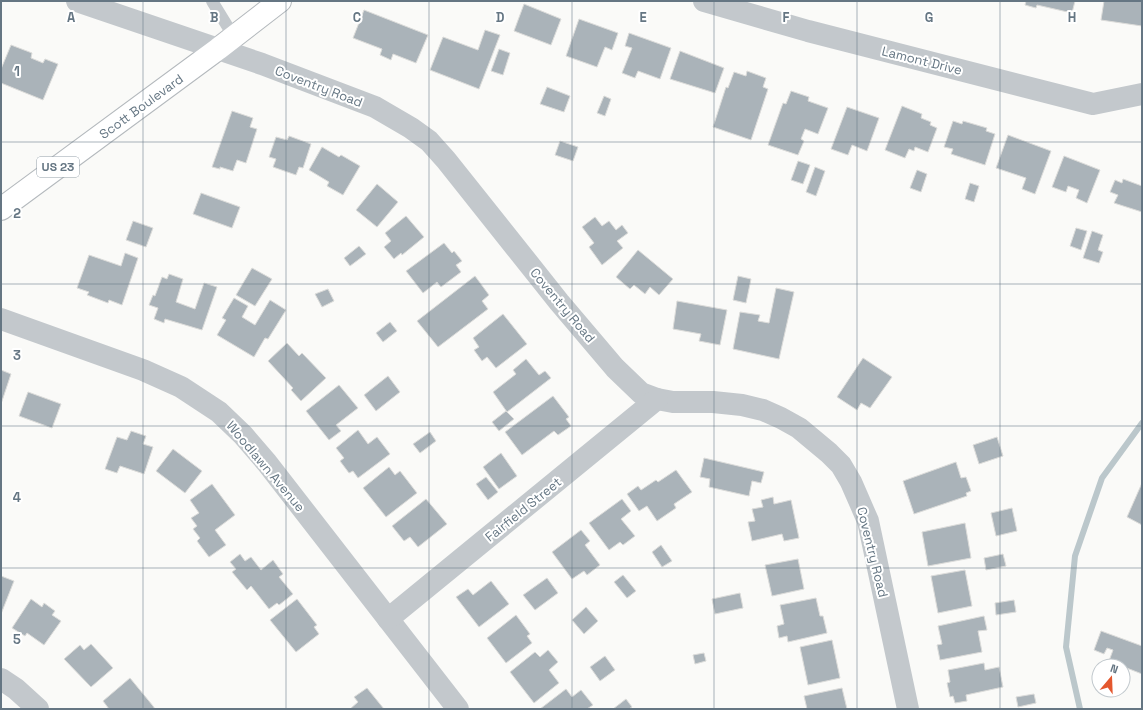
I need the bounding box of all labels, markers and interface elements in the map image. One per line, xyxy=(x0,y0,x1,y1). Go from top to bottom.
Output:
text: A xyxy=(67,9,76,26)
text: B xyxy=(210,9,219,26)
text: C xyxy=(353,9,361,26)
text: D xyxy=(496,9,505,26)
text: E xyxy=(639,9,647,26)
text: F xyxy=(783,9,790,26)
text: G xyxy=(925,9,933,26)
text: H xyxy=(1068,9,1076,26)
street label: Lamont Drive xyxy=(880,42,964,79)
street label: Coventry Road xyxy=(273,62,365,111)
text: 1 xyxy=(14,63,20,80)
street label: Scott Boulevard xyxy=(96,70,187,143)
road number: US 23 xyxy=(37,157,79,177)
text: 2 xyxy=(13,205,21,222)
street label: Coventry Road xyxy=(526,264,599,346)
text: 3 xyxy=(13,347,21,364)
street label: Woodlawn Avenue xyxy=(223,417,309,515)
street label: Fairfield Street xyxy=(482,473,565,545)
text: 4 xyxy=(13,489,21,506)
street label: Coventry Road xyxy=(853,505,892,599)
text: 5 xyxy=(13,631,21,648)
north arrow xyxy=(1091,658,1131,698)
text: N xyxy=(1108,661,1120,676)

